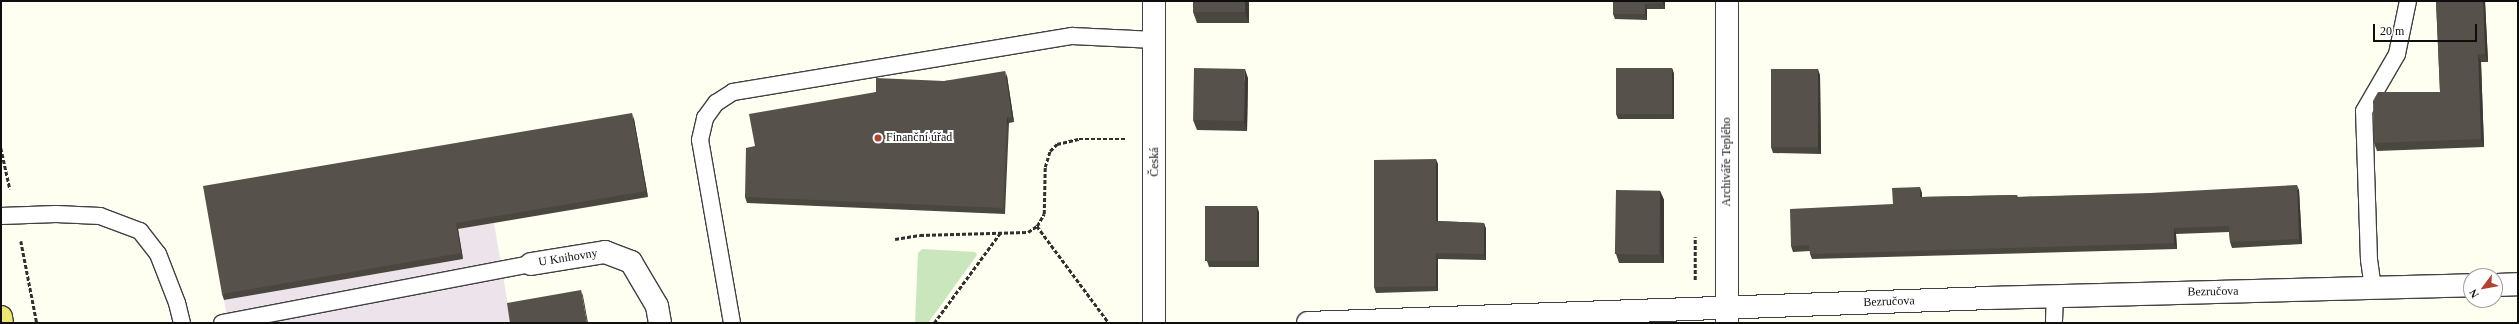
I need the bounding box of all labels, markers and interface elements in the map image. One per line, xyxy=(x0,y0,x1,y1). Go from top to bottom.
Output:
scale bar xyxy=(2375,16,2479,42)
text: 20 m xyxy=(2380,24,2404,38)
street label: Archiváře Teplého xyxy=(1720,117,1734,207)
place label: Finanční úřad xyxy=(886,131,952,145)
marker: Finanční úřad xyxy=(873,133,883,143)
street label: Česká xyxy=(1148,147,1162,177)
street label: U Knihovny xyxy=(537,246,599,270)
north arrow xyxy=(2463,268,2503,308)
street label: Bezručova xyxy=(2187,284,2239,300)
text: N xyxy=(2466,287,2481,300)
street label: Bezručova xyxy=(1863,294,1915,310)

